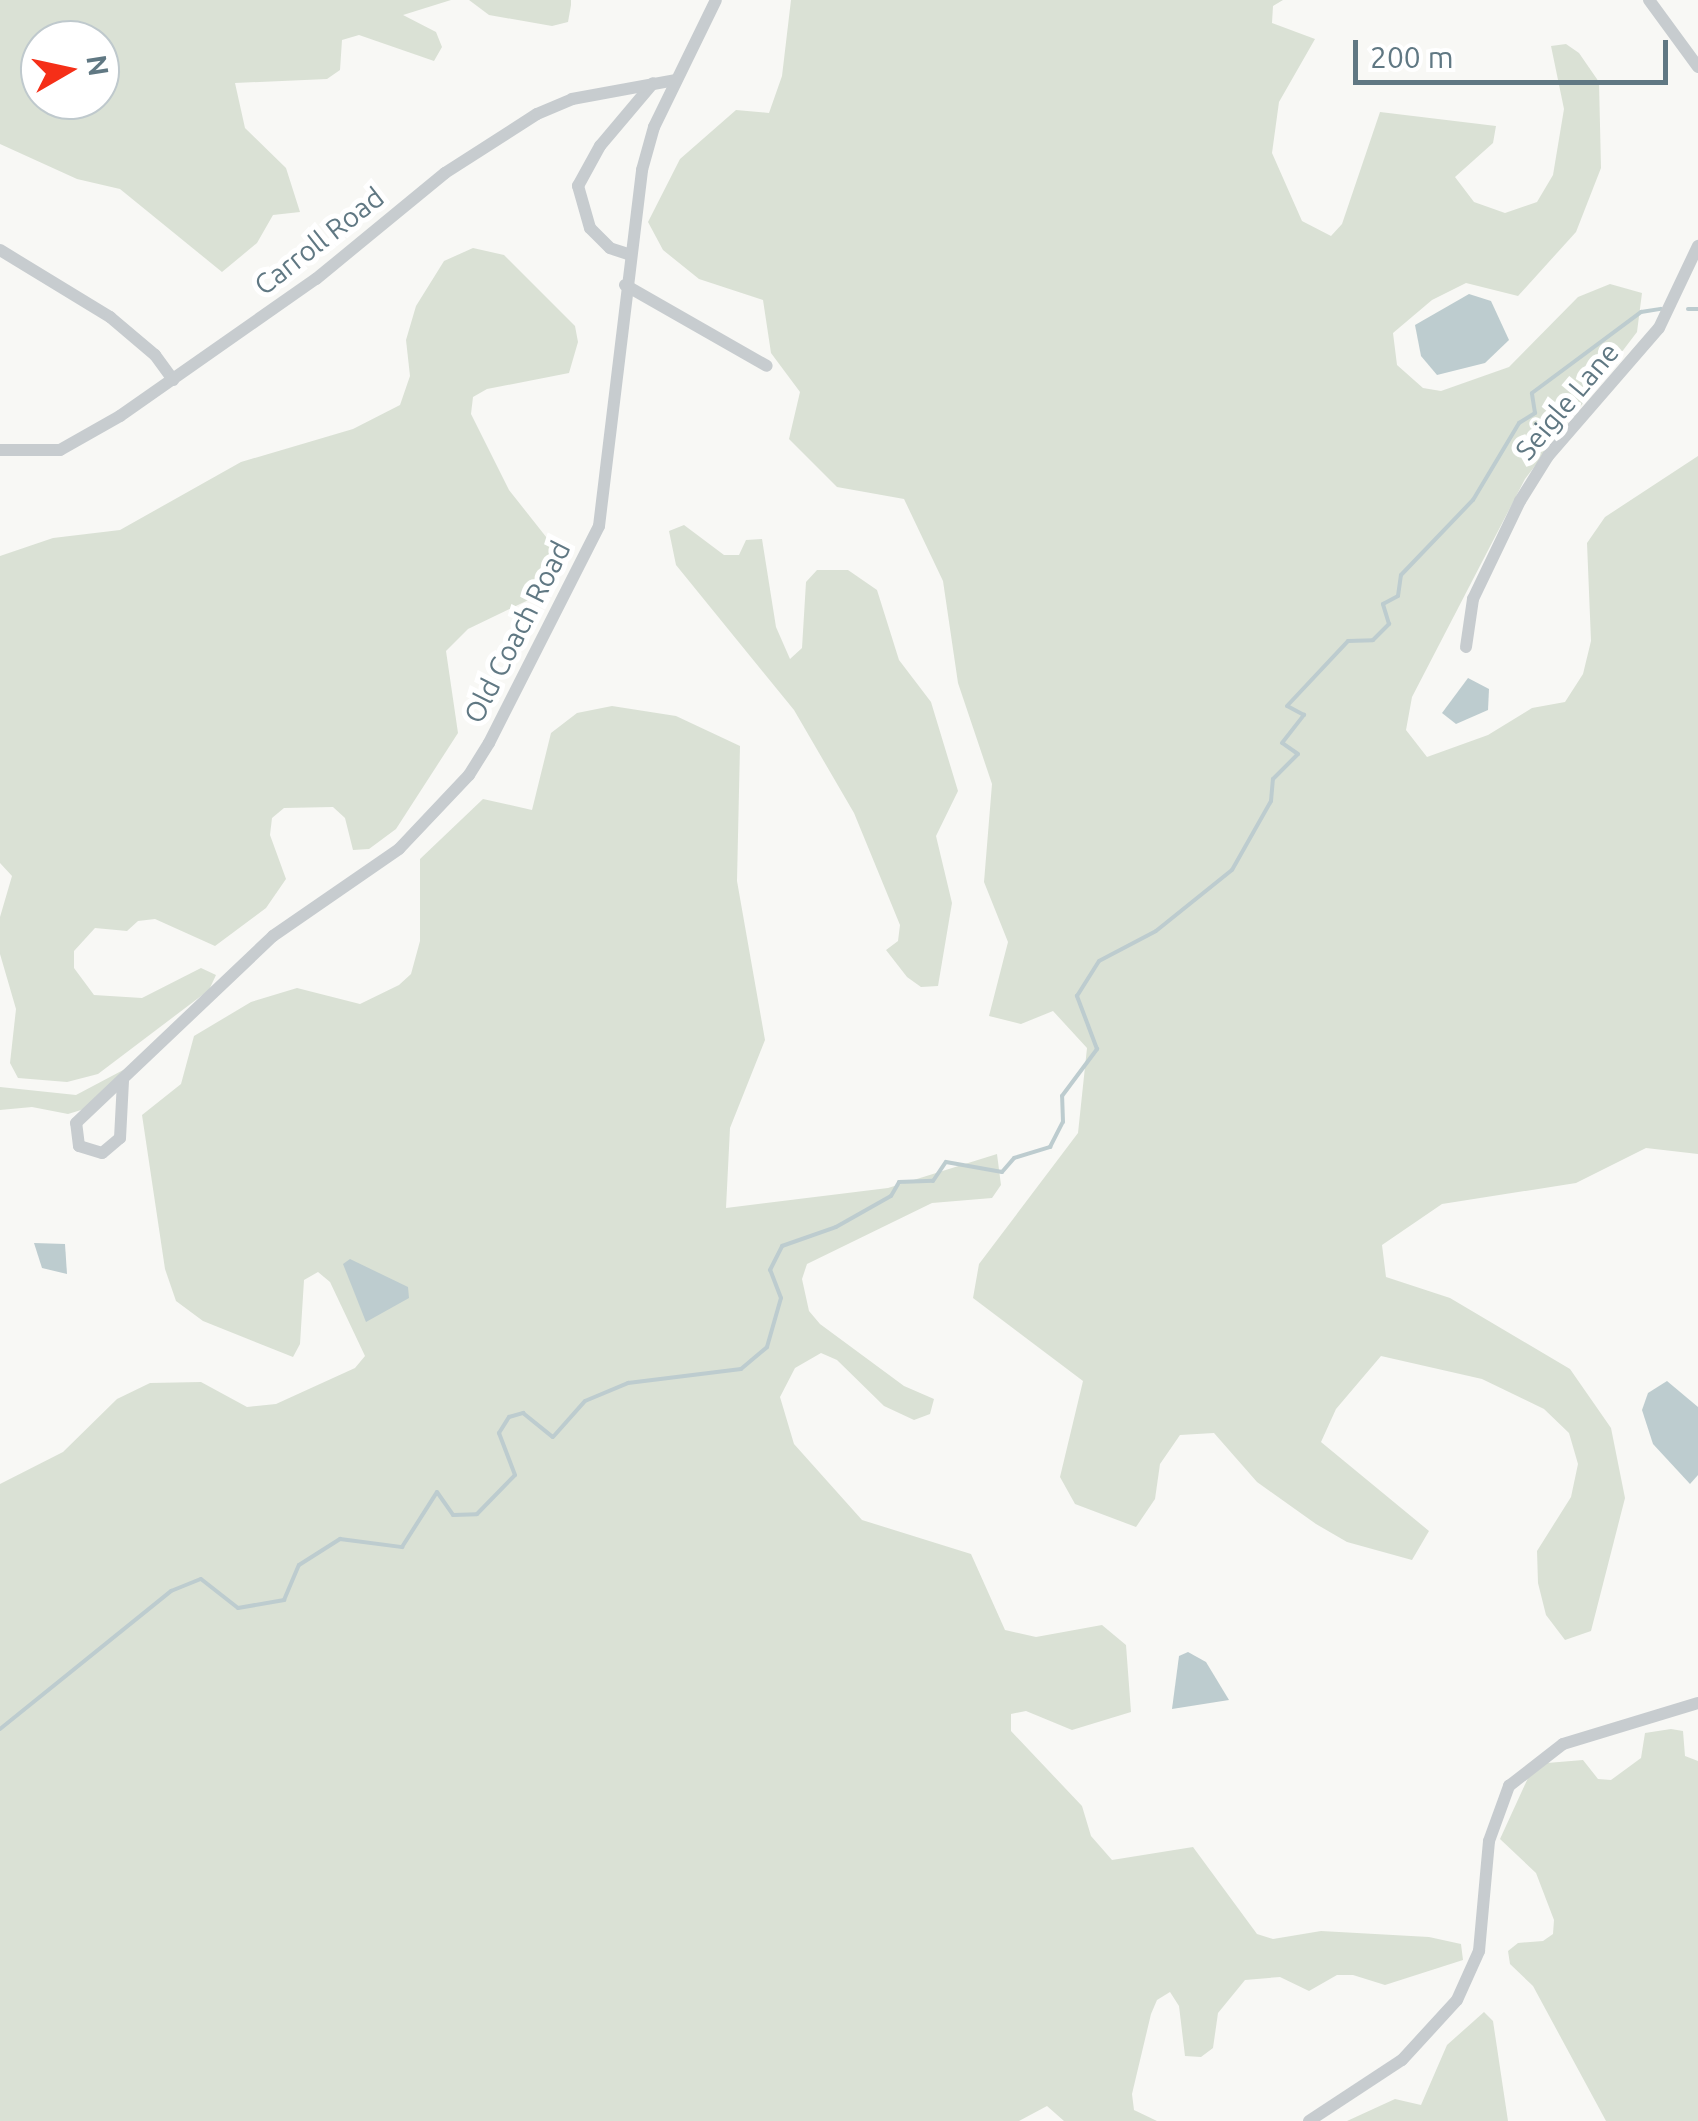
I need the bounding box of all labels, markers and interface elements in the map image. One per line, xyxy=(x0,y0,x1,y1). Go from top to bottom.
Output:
north arrow xyxy=(20,20,120,120)
scale bar xyxy=(1358,20,1673,82)
text: 200 m xyxy=(1370,40,1454,74)
text: N xyxy=(81,53,115,78)
street label: Carroll Road xyxy=(248,180,390,302)
street label: Seigle Lane xyxy=(1508,336,1626,466)
street label: Old Coach Road xyxy=(457,535,577,729)

